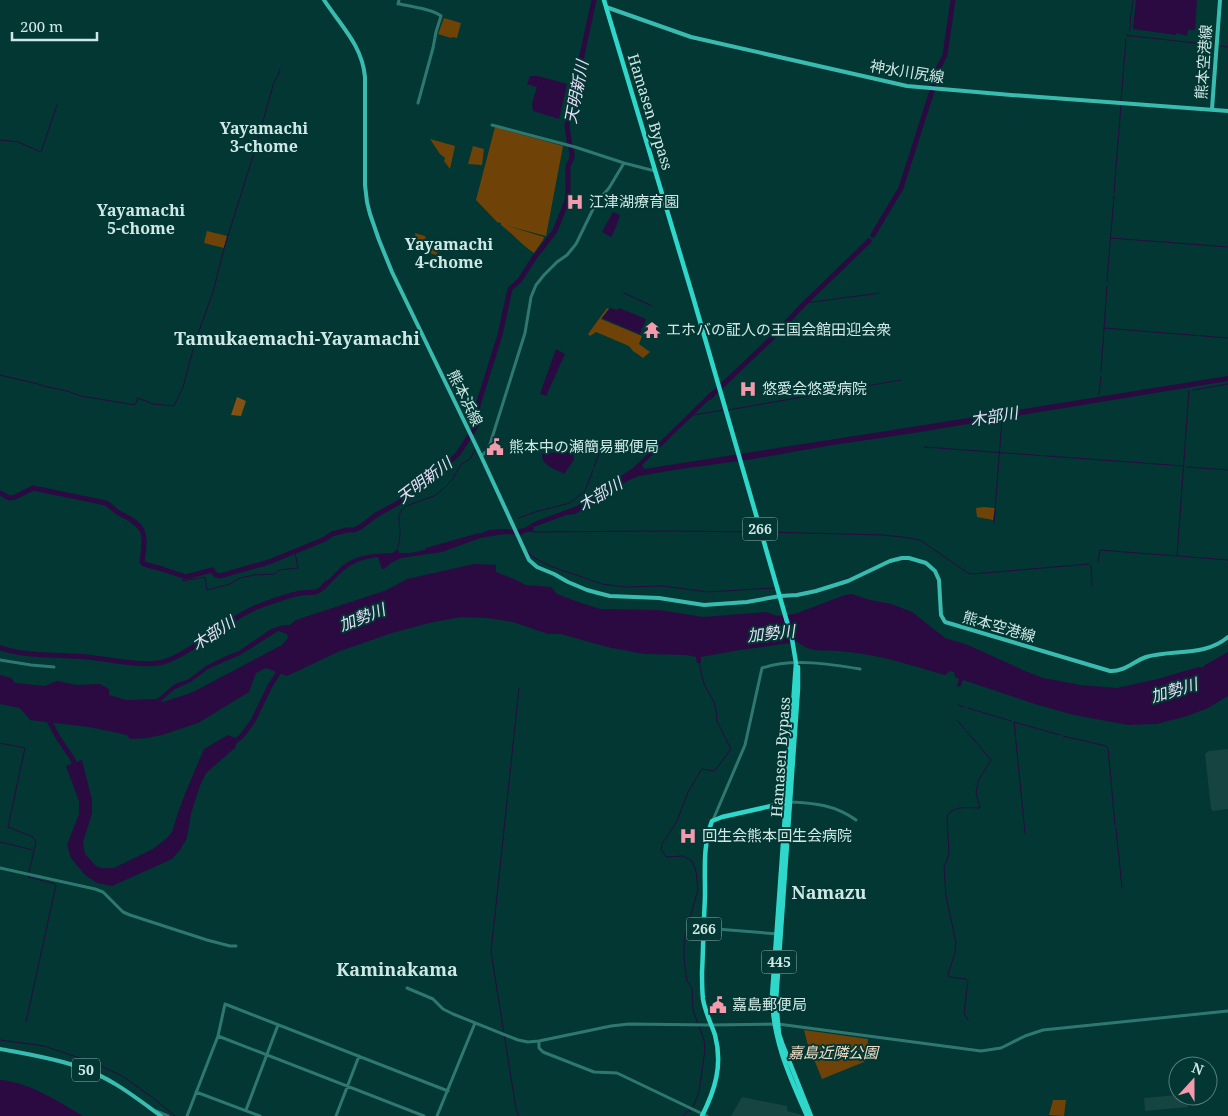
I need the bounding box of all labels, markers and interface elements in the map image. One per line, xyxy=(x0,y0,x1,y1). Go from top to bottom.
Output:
scale bar xyxy=(12,10,98,42)
text: 200 m xyxy=(20,16,63,36)
street label: 熊本空港線 xyxy=(1190,24,1216,100)
street label: Hamasen Bypass xyxy=(624,51,678,172)
street label: 神水川尻線 xyxy=(869,55,946,87)
water label: 天明新川 xyxy=(559,57,593,126)
district label: Yayamachi 3-chome xyxy=(220,117,309,157)
place label: 江津湖療育園 xyxy=(589,191,679,211)
hospital icon: 江津湖療育園 xyxy=(565,192,585,212)
district label: Yayamachi 5-chome xyxy=(97,199,186,239)
district label: Yayamachi 4-chome xyxy=(405,233,494,273)
place label: エホバの証人の王国会館田迎会衆 xyxy=(666,319,891,339)
temple icon: エホバの証人の王国会館田迎会衆 xyxy=(642,320,662,340)
district label: Tamukaemachi-Yayamachi xyxy=(174,326,421,350)
street label: 熊本浜線 xyxy=(444,366,488,429)
place label: 悠愛会悠愛病院 xyxy=(762,378,867,398)
hospital icon: 悠愛会悠愛病院 xyxy=(738,379,758,399)
water label: 木部川 xyxy=(969,401,1021,431)
place label: 熊本中の瀬簡易郵便局 xyxy=(509,436,659,456)
public building icon: 熊本中の瀬簡易郵便局 xyxy=(485,437,505,457)
water label: 天明新川 xyxy=(392,451,458,508)
water label: 木部川 xyxy=(574,471,628,516)
road number: 266 xyxy=(742,518,778,540)
water label: 加勢川 xyxy=(336,597,390,636)
street label: 熊本空港線 xyxy=(960,606,1038,646)
water label: 木部川 xyxy=(187,610,241,655)
water label: 加勢川 xyxy=(746,619,798,646)
water label: 加勢川 xyxy=(1148,672,1202,707)
street label: Hamasen Bypass xyxy=(766,696,794,818)
place label: 回生会熊本回生会病院 xyxy=(702,825,852,845)
hospital icon: 回生会熊本回生会病院 xyxy=(678,826,698,846)
district label: Namazu xyxy=(791,880,867,904)
road number: 266 xyxy=(686,918,722,941)
road number: 445 xyxy=(762,950,796,974)
district label: Kaminakama xyxy=(336,957,458,981)
place label: 嘉島郵便局 xyxy=(732,994,807,1014)
public building icon: 嘉島郵便局 xyxy=(708,995,728,1015)
park label: 嘉島近隣公園 xyxy=(788,1042,880,1062)
north arrow xyxy=(1168,1056,1218,1106)
road number: 50 xyxy=(72,1058,100,1082)
text: N xyxy=(1189,1058,1206,1079)

